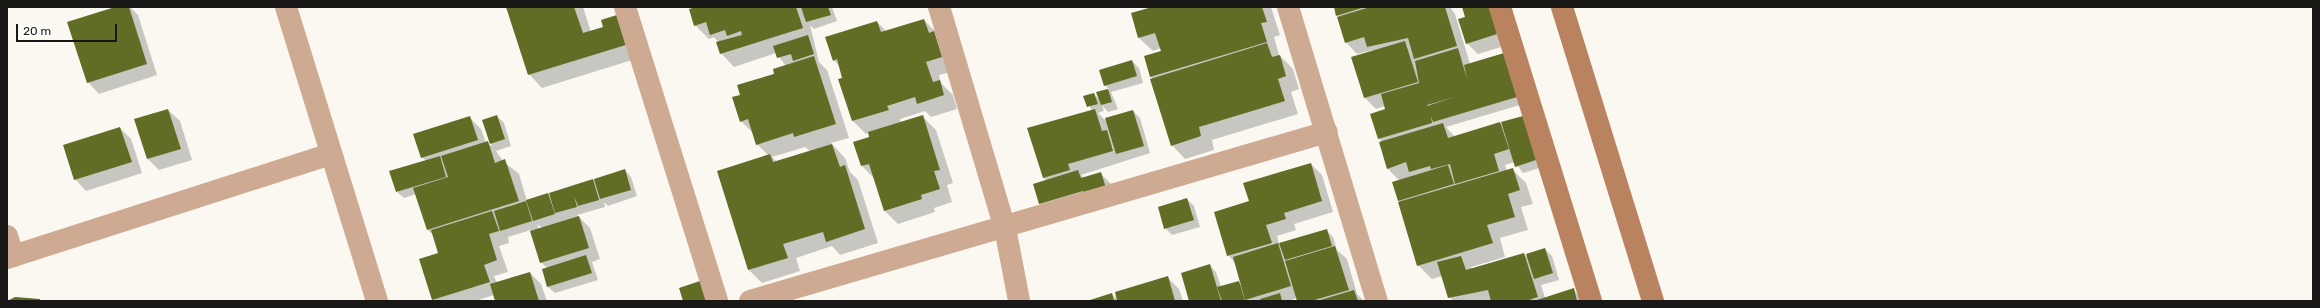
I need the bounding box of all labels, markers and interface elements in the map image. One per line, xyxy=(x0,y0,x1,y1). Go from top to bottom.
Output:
scale bar xyxy=(18,16,119,42)
text: 20 m xyxy=(23,24,51,38)

